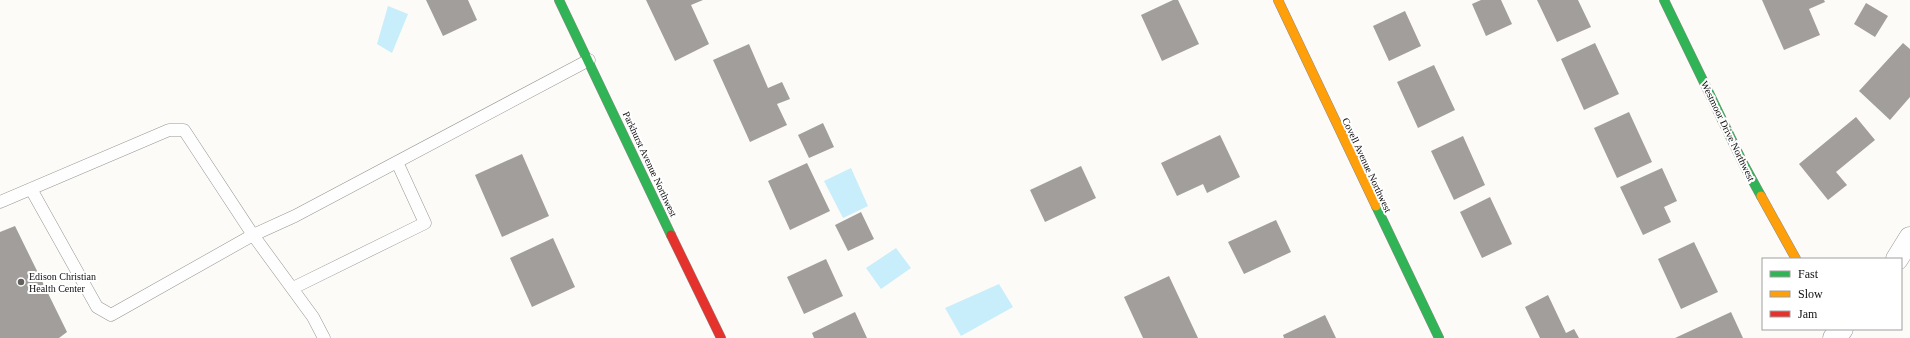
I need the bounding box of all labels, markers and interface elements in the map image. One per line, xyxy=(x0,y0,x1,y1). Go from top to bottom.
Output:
street label: Westmoor Drive Northwest xyxy=(1699,79,1757,183)
street label: Parkhurst Avenue Northwest xyxy=(621,110,679,219)
street label: Covell Avenue Northwest xyxy=(1340,116,1394,214)
legend xyxy=(1762,258,1902,330)
text: Fast xyxy=(1798,267,1819,281)
place label: Edison Christian Health Center xyxy=(29,271,96,294)
marker: Edison Christian Health Center xyxy=(16,277,26,287)
text: Slow xyxy=(1798,287,1823,301)
text: Jam xyxy=(1798,307,1818,321)

